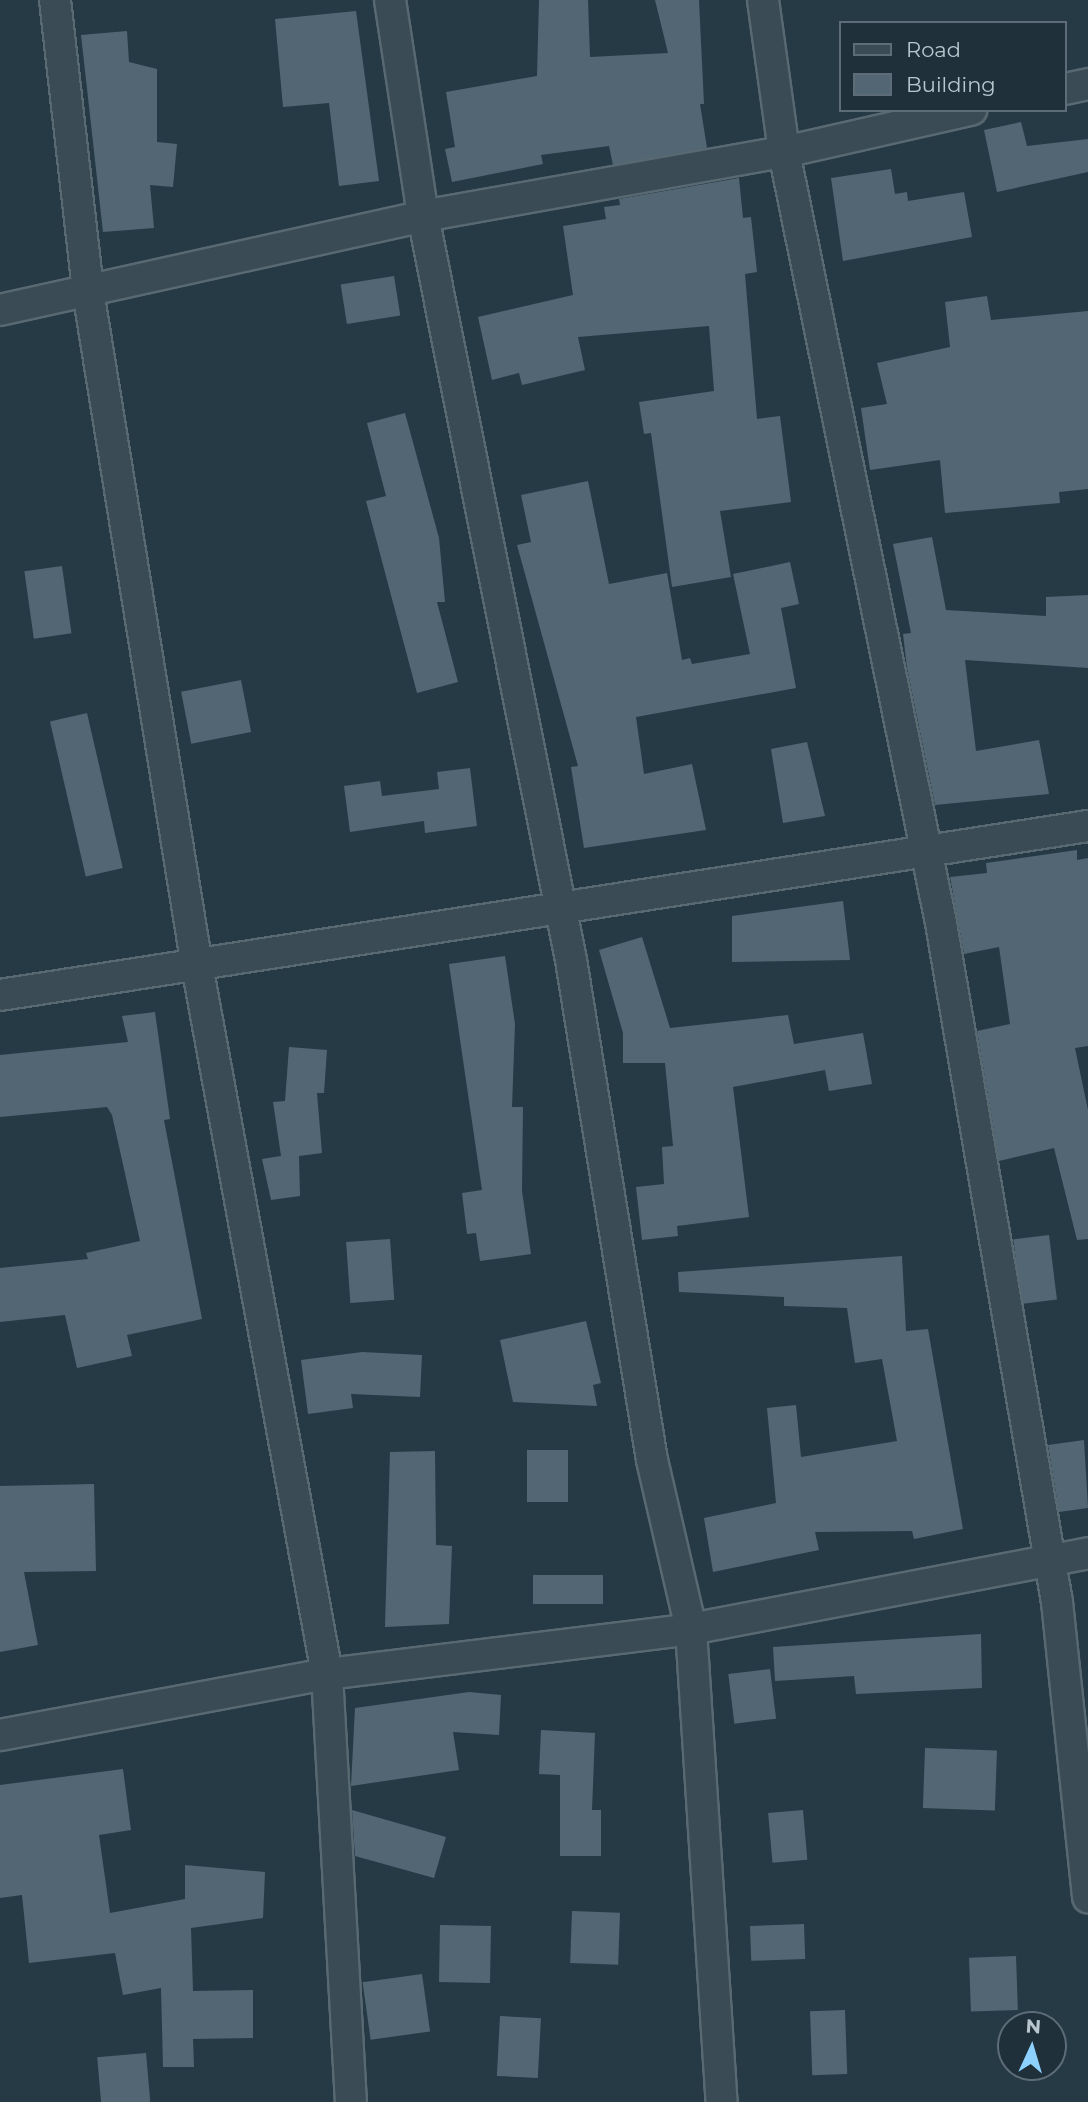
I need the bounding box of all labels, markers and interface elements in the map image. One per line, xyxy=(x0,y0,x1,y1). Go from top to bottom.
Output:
legend xyxy=(839,21,1067,112)
text: Road xyxy=(906,37,961,62)
text: Building xyxy=(906,72,996,97)
north arrow xyxy=(997,2011,1067,2081)
text: N xyxy=(1025,2015,1042,2039)

